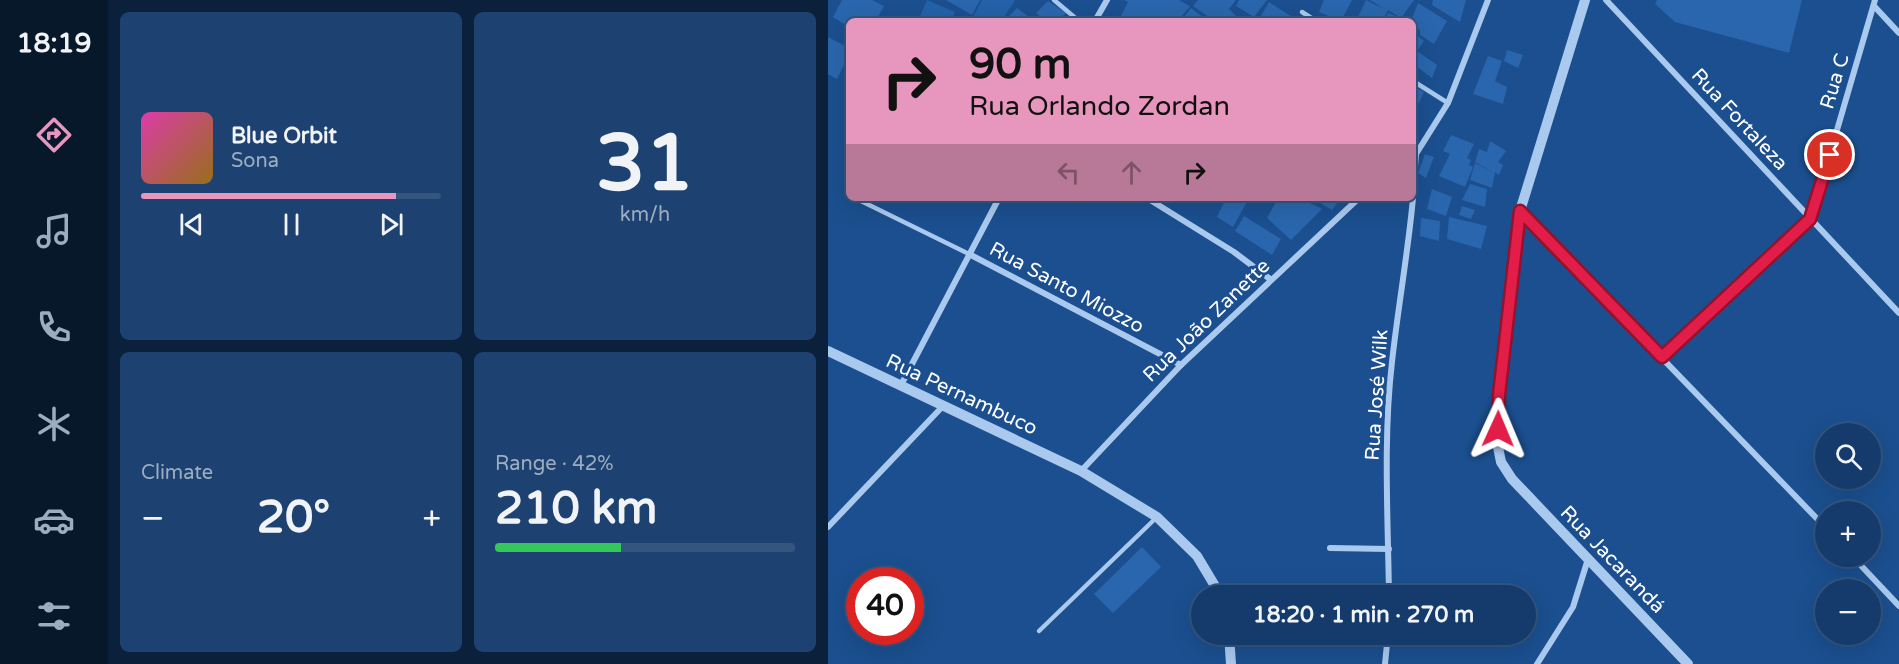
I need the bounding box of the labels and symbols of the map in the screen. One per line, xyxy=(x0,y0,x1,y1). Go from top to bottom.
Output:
street label: Rua C xyxy=(1815,51,1855,112)
street label: Rua Fortaleza xyxy=(1686,64,1793,176)
pin xyxy=(1804,129,1855,180)
street label: Rua Santo Miozzo xyxy=(985,237,1148,339)
street label: Rua João Zanette xyxy=(1138,254,1275,387)
street label: Rua José Wilk xyxy=(1360,329,1394,461)
street label: Rua Pernambuco xyxy=(882,349,1041,441)
position arrow xyxy=(1466,397,1530,461)
street label: Rua Jacarandá xyxy=(1555,501,1670,618)
speed limit sign: 40 xyxy=(846,567,924,645)

